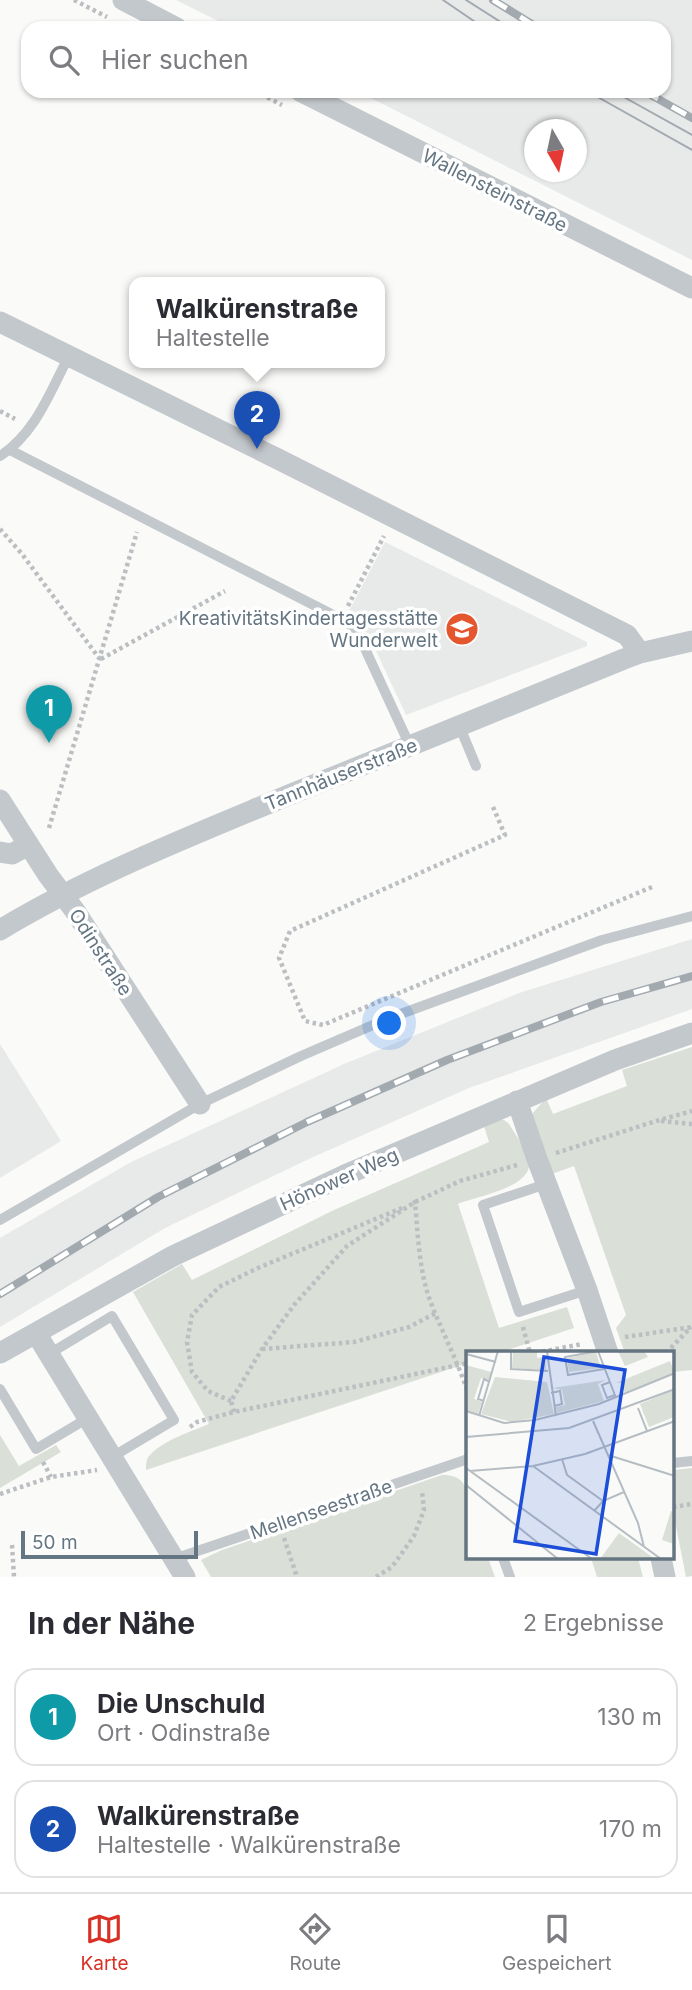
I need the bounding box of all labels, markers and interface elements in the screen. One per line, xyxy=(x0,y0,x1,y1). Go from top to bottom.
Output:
search box xyxy=(21,21,671,98)
icon: search xyxy=(45,41,83,79)
text: Hier suchen xyxy=(101,44,249,75)
north arrow xyxy=(524,119,587,182)
street label: Wallensteinstraße xyxy=(418,144,571,237)
popup xyxy=(129,277,385,368)
text: Walkürenstraße xyxy=(156,293,358,324)
text: Haltestelle xyxy=(156,324,270,352)
pin: 2 xyxy=(234,391,280,449)
place label: KreativitätsKindertagesstätte Wunderwelt xyxy=(179,607,438,652)
school or university icon: KreativitätsKindertagesstätte Wunderwelt xyxy=(443,610,481,648)
pin: 1 xyxy=(26,685,72,743)
street label: Tannhäuserstraße xyxy=(262,733,421,816)
street label: Odinstraße xyxy=(64,905,137,1000)
your location xyxy=(372,1006,406,1040)
street label: Hönower Weg xyxy=(276,1143,402,1216)
inset map xyxy=(466,1351,674,1560)
street label: Mellenseestraße xyxy=(247,1474,395,1545)
scale bar xyxy=(21,1528,198,1560)
text: 50 m xyxy=(32,1531,78,1554)
text: In der Nähe xyxy=(28,1605,195,1641)
text: 2 Ergebnisse xyxy=(523,1609,664,1637)
text: Die Unschuld xyxy=(97,1688,265,1719)
text: 1 xyxy=(48,1703,58,1731)
text: 130 m xyxy=(597,1703,662,1731)
text: Ort · Odinstraße xyxy=(97,1719,270,1747)
text: Walkürenstraße xyxy=(97,1800,300,1831)
text: 2 xyxy=(46,1815,60,1843)
text: 170 m xyxy=(599,1815,662,1843)
text: Haltestelle · Walkürenstraße xyxy=(97,1831,401,1859)
tab: Karte xyxy=(80,1910,128,1975)
tab: Route xyxy=(289,1910,341,1975)
tab: Gespeichert xyxy=(502,1910,612,1975)

